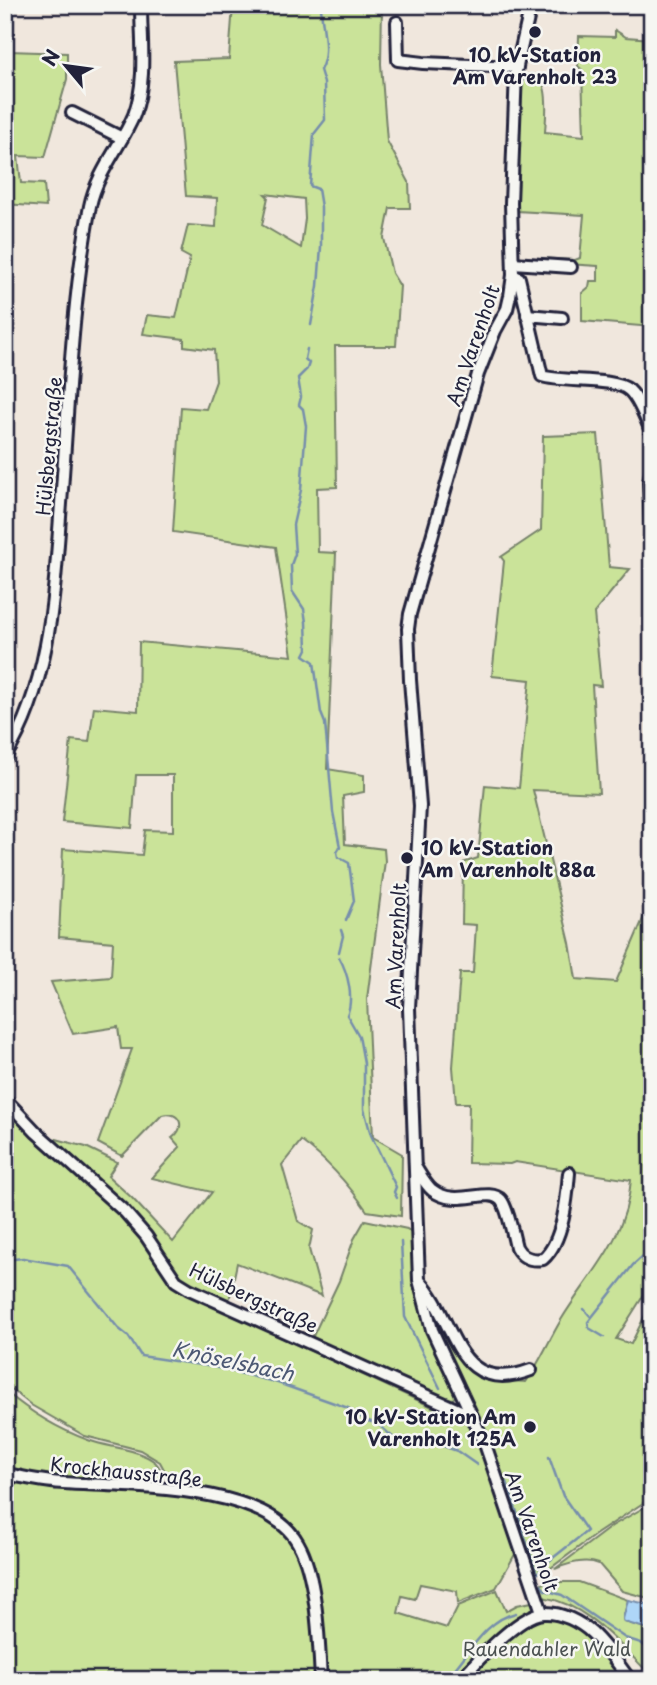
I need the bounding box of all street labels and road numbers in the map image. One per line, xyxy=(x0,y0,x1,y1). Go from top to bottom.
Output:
street label: Am Varenholt xyxy=(438,280,506,409)
street label: Hülsbergstraße xyxy=(28,376,68,516)
street label: Am Varenholt xyxy=(378,882,412,1010)
street label: Hülsbergstraße xyxy=(185,1255,323,1339)
street label: Krockhausstraße xyxy=(49,1449,203,1493)
street label: Am Varenholt xyxy=(499,1467,567,1596)

